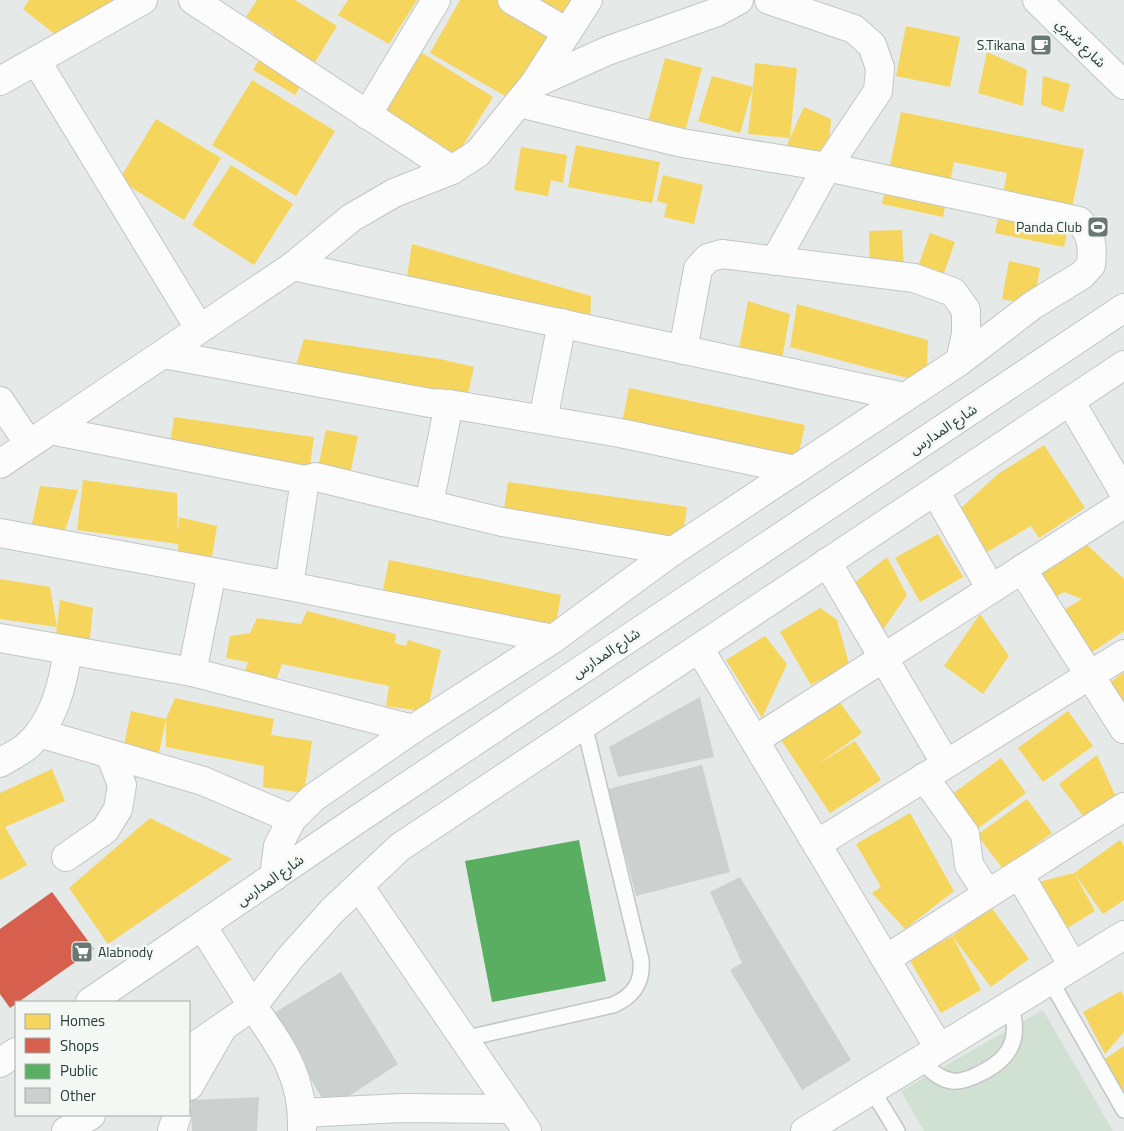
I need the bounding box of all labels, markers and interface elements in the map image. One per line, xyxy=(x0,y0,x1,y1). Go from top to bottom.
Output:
street label: شارع شيري xyxy=(1051,13,1111,73)
cafe icon: S.Tikana xyxy=(1029,33,1053,57)
place label: S.Tikana xyxy=(977,34,1025,55)
sports icon: Panda Club xyxy=(1086,215,1110,239)
place label: Panda Club xyxy=(1016,216,1082,237)
street label: شارع المدارس xyxy=(905,398,981,460)
street label: شارع المدارس xyxy=(568,622,644,684)
street label: شارع المدارس xyxy=(232,849,308,911)
supermarket icon: Alabnody xyxy=(70,940,94,964)
place label: Alabnody xyxy=(98,941,153,962)
legend xyxy=(15,1001,190,1116)
text: Homes xyxy=(60,1009,105,1032)
text: Shops xyxy=(60,1034,99,1057)
text: Public xyxy=(60,1059,98,1082)
text: Other xyxy=(60,1084,96,1107)

